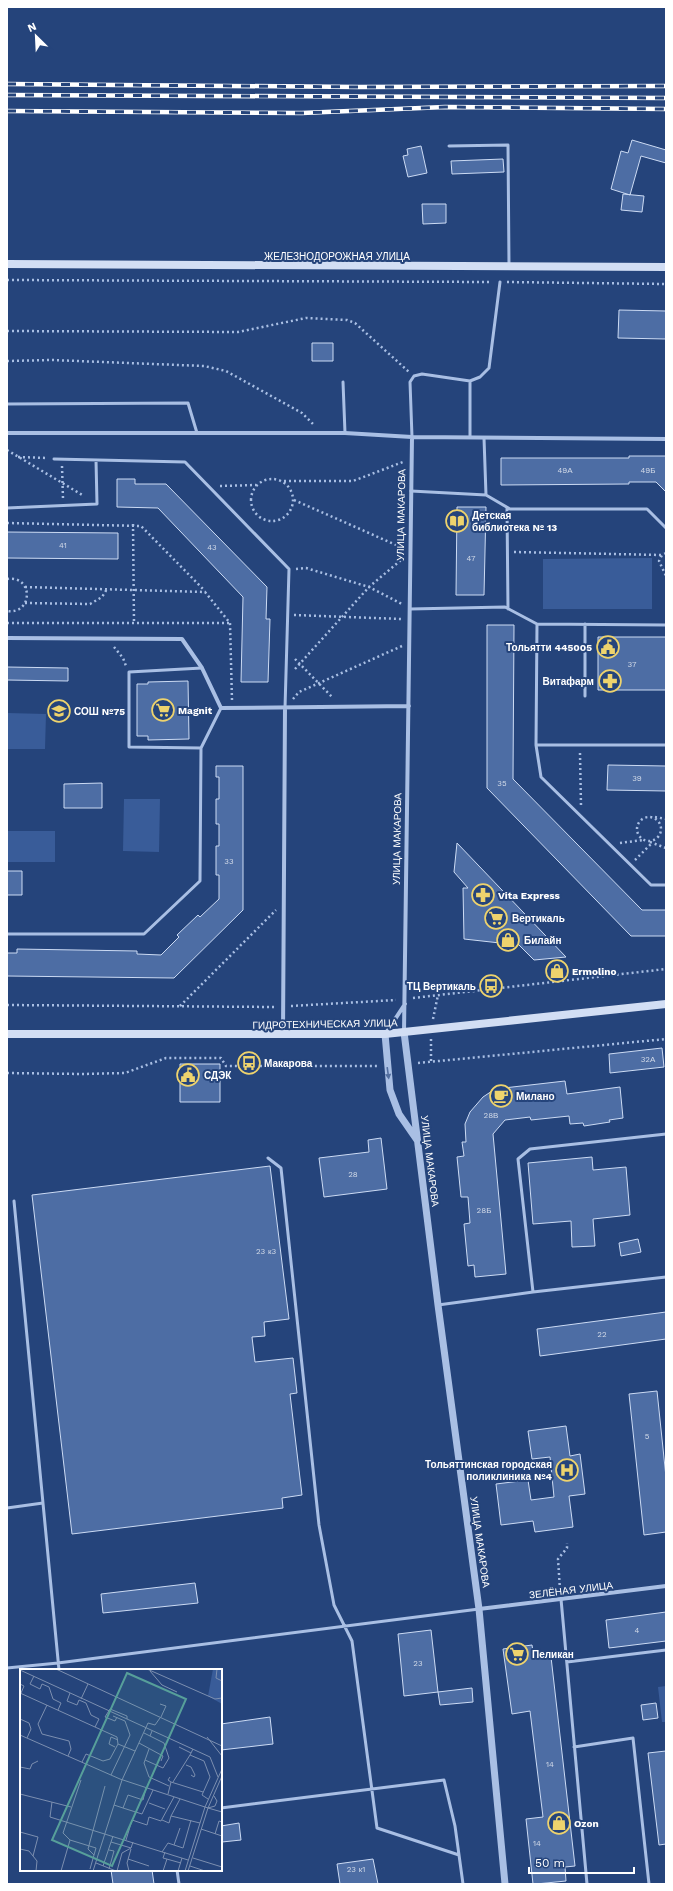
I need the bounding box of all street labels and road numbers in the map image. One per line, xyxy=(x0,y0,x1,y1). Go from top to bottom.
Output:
street label: ЖЕЛЕЗНОДОРОЖНАЯ УЛИЦА xyxy=(264,251,410,262)
street label: УЛИЦА МАКАРОВА xyxy=(395,469,407,561)
street label: УЛИЦА МАКАРОВА xyxy=(391,793,403,885)
street label: ГИДРОТЕХНИЧЕСКАЯ УЛИЦА xyxy=(252,1017,398,1031)
street label: УЛИЦА МАКАРОВА xyxy=(419,1115,441,1208)
street label: УЛИЦА МАКАРОВА xyxy=(468,1496,492,1589)
street label: ЗЕЛЁНАЯ УЛИЦА xyxy=(528,1579,614,1601)

